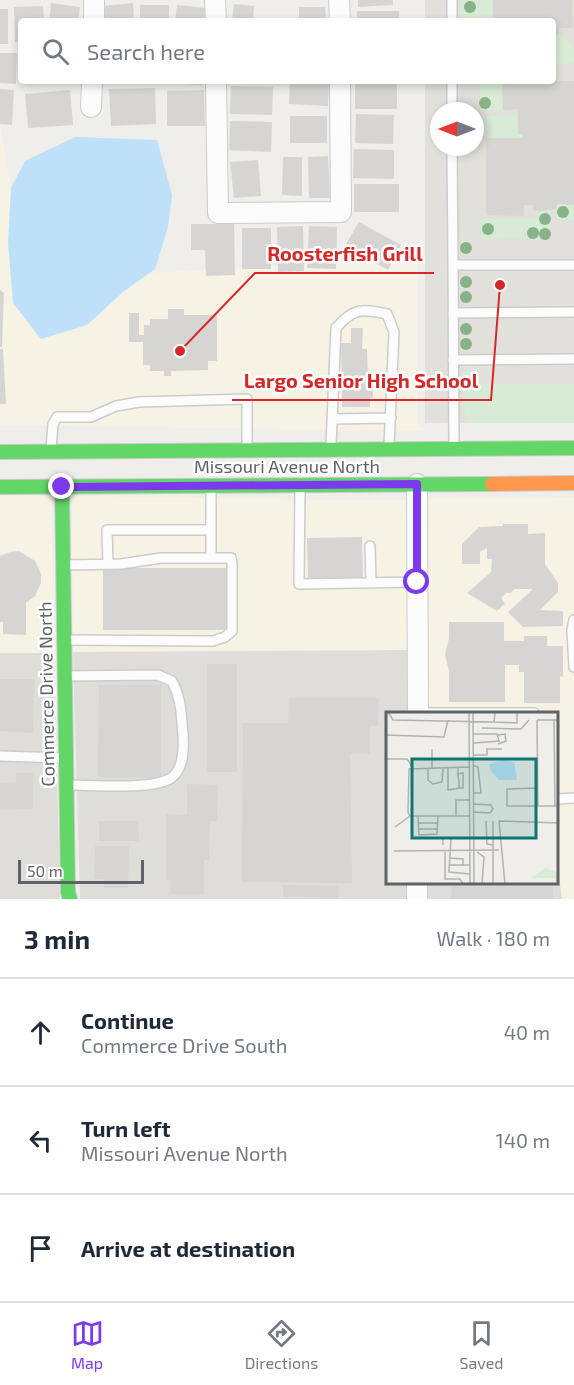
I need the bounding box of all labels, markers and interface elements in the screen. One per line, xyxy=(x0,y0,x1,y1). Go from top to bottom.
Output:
search box xyxy=(18,18,556,84)
icon: search xyxy=(39,35,72,68)
text: Search here xyxy=(87,38,205,64)
north arrow xyxy=(430,102,484,156)
callout: Roosterfish Grill xyxy=(255,235,434,273)
text: Roosterfish Grill xyxy=(267,241,423,265)
callout: Largo Senior High School xyxy=(232,362,491,400)
text: Largo Senior High School xyxy=(244,368,479,392)
street label: Missouri Avenue North xyxy=(194,455,380,477)
route end xyxy=(48,473,74,499)
route start xyxy=(403,568,429,594)
street label: Commerce Drive North xyxy=(33,601,59,787)
inset map xyxy=(386,712,559,884)
scale bar xyxy=(18,857,144,884)
text: 50 m xyxy=(27,861,63,880)
text: 3 min xyxy=(24,923,90,954)
text: Walk · 180 m xyxy=(437,926,550,950)
text: Continue xyxy=(81,1007,174,1033)
icon: ahead xyxy=(24,1016,57,1049)
text: 40 m xyxy=(504,1020,550,1044)
text: Commerce Drive South xyxy=(81,1033,287,1057)
text: Turn left xyxy=(81,1115,170,1141)
icon: left xyxy=(24,1124,57,1157)
text: 140 m xyxy=(496,1128,550,1152)
text: Missouri Avenue North xyxy=(81,1141,288,1165)
icon: arrive xyxy=(24,1232,57,1265)
text: Arrive at destination xyxy=(81,1235,295,1261)
tab: Map xyxy=(71,1317,104,1372)
tab: Directions xyxy=(245,1317,318,1372)
tab: Saved xyxy=(460,1317,503,1372)

